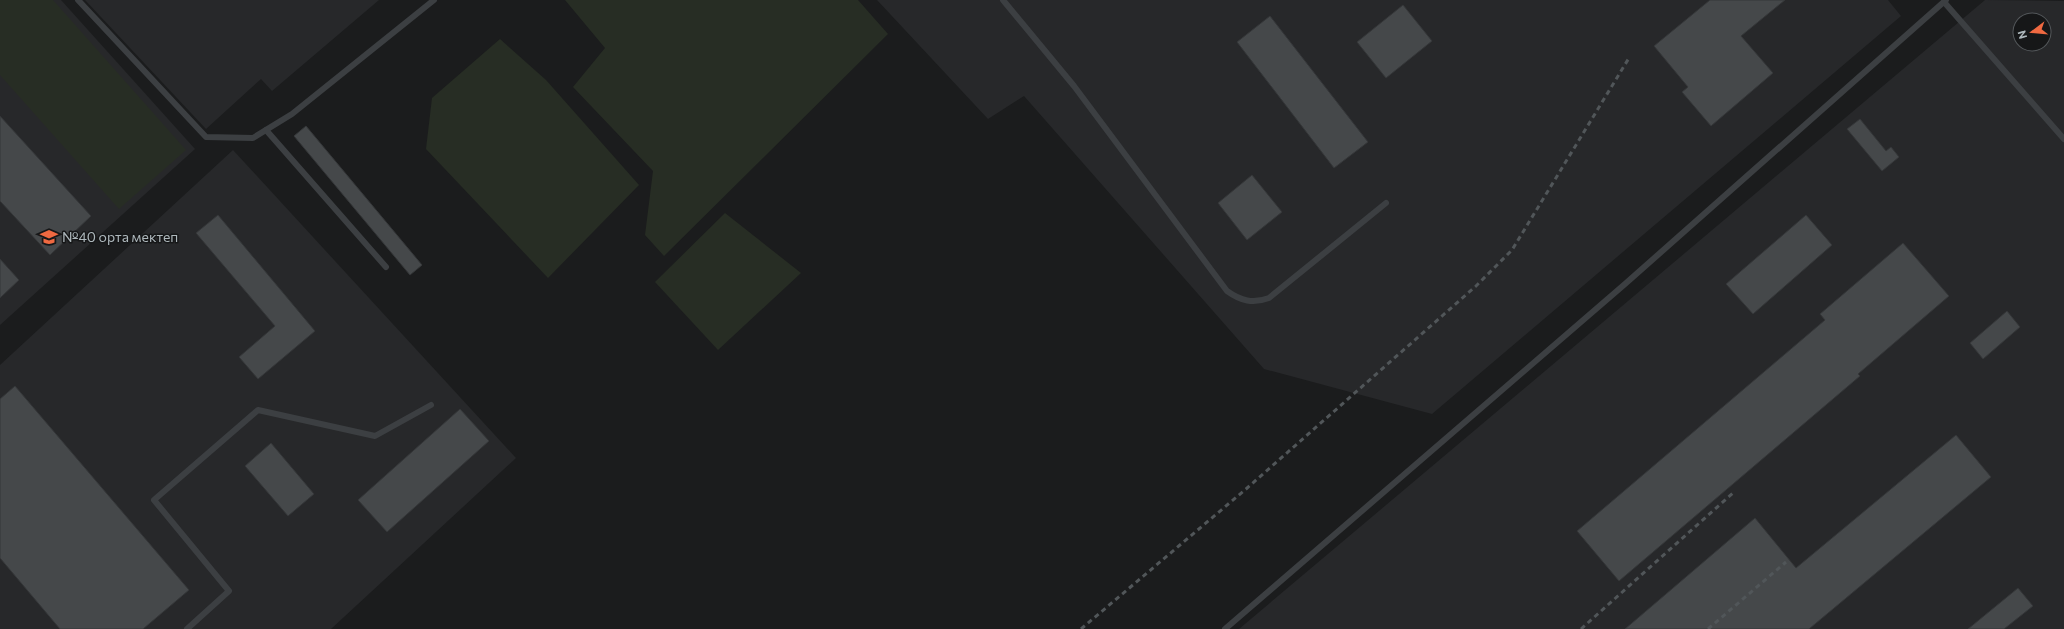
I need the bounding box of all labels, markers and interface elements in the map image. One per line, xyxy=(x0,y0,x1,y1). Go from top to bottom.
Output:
north arrow xyxy=(2012,12,2052,52)
text: N xyxy=(2015,29,2029,41)
school or university icon: №40 орта мектеп xyxy=(39,227,59,247)
place label: №40 орта мектеп xyxy=(62,228,178,245)

